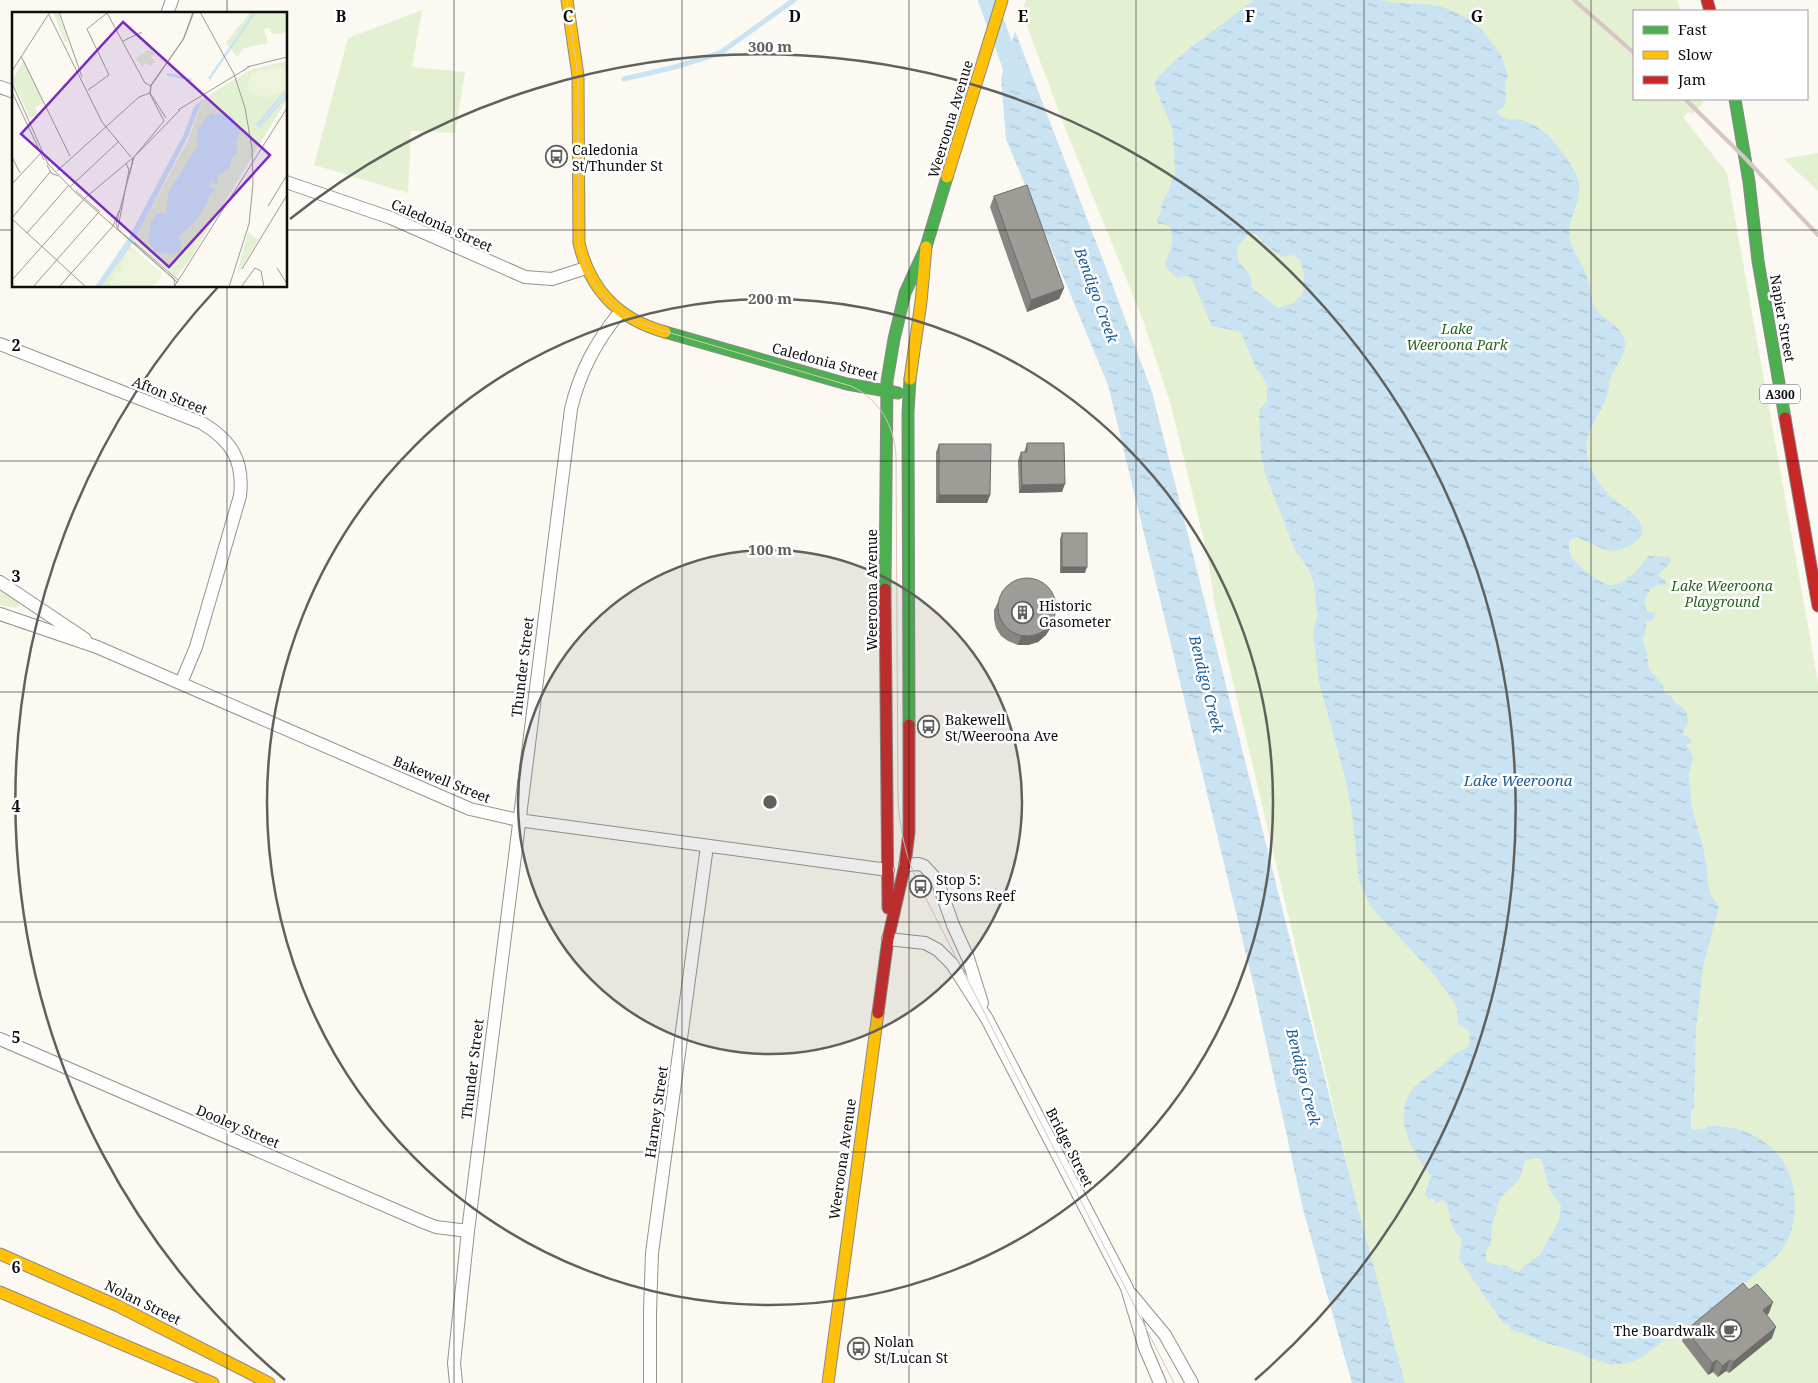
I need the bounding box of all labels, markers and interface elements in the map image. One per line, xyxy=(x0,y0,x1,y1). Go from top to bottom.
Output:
text: B xyxy=(336,5,347,27)
text: C xyxy=(563,5,574,27)
text: D xyxy=(789,5,801,27)
text: E xyxy=(1018,5,1028,27)
text: F xyxy=(1245,5,1255,27)
text: G xyxy=(1471,5,1483,27)
legend xyxy=(1633,10,1808,100)
inset map xyxy=(12,12,288,288)
text: Fast xyxy=(1678,19,1707,39)
text: 300 m xyxy=(748,36,792,56)
text: Slow xyxy=(1678,44,1712,64)
street label: Weeroona Avenue xyxy=(923,58,977,180)
text: Jam xyxy=(1677,69,1706,89)
place label: Caledonia St/Thunder St xyxy=(572,140,663,175)
bus stop icon: Caledonia St/Thunder St xyxy=(544,145,568,169)
street label: Caledonia Street xyxy=(388,194,496,256)
water label: Bendigo Creek xyxy=(1070,244,1124,346)
street label: Napier Street xyxy=(1766,273,1800,363)
text: 200 m xyxy=(748,288,792,308)
park label: Lake Weeroona Park xyxy=(1406,319,1509,354)
text: 2 xyxy=(11,334,21,356)
street label: Caledonia Street xyxy=(770,338,880,384)
street label: Afton Street xyxy=(129,371,211,419)
road number: A300 xyxy=(1760,384,1800,404)
street label: Weeroona Avenue xyxy=(862,529,881,651)
text: 100 m xyxy=(748,539,792,559)
text: 3 xyxy=(11,565,21,587)
park label: Lake Weeroona Playground xyxy=(1670,576,1774,611)
place label: Historic Gasometer xyxy=(1039,596,1111,631)
building icon: Historic Gasometer xyxy=(1011,601,1035,625)
street label: Thunder Street xyxy=(506,616,538,718)
water label: Bendigo Creek xyxy=(1185,632,1229,735)
place label: Bakewell St/Weeroona Ave xyxy=(945,710,1058,745)
bus stop icon: Bakewell St/Weeroona Ave xyxy=(917,715,941,739)
street label: Bakewell Street xyxy=(391,751,494,807)
water label: Lake Weeroona xyxy=(1463,770,1573,790)
centre of rings xyxy=(761,793,779,811)
text: 4 xyxy=(11,795,21,817)
place label: Stop 5: Tysons Reef xyxy=(936,870,1017,905)
bus stop icon: Stop 5: Tysons Reef xyxy=(908,875,932,899)
street label: Thunder Street xyxy=(456,1018,488,1120)
water label: Bendigo Creek xyxy=(1282,1025,1326,1128)
text: 5 xyxy=(11,1026,21,1048)
street label: Harney Street xyxy=(640,1065,672,1159)
street label: Weeroona Avenue xyxy=(824,1097,860,1221)
street label: Dooley Street xyxy=(193,1100,283,1152)
street label: Bridge Street xyxy=(1042,1104,1098,1190)
text: 6 xyxy=(11,1256,21,1278)
street label: Nolan Street xyxy=(102,1275,184,1329)
cafe icon: The Boardwalk xyxy=(1719,1318,1743,1342)
place label: The Boardwalk xyxy=(1614,1321,1716,1340)
place label: Nolan St/Lucan St xyxy=(874,1332,948,1367)
bus stop icon: Nolan St/Lucan St xyxy=(846,1337,870,1361)

